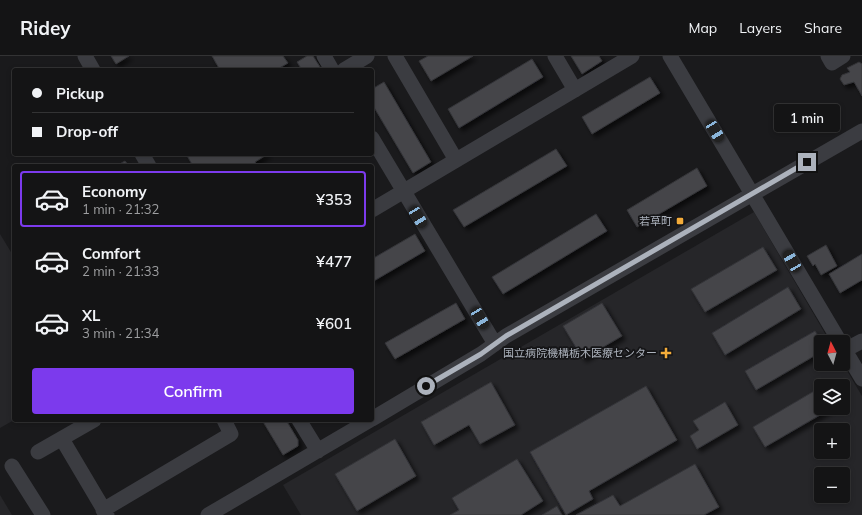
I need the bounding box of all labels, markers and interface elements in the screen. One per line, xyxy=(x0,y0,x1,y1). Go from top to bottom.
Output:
text: Ridey xyxy=(20,16,71,40)
text: Map xyxy=(688,19,717,37)
text: Layers xyxy=(739,19,782,37)
text: Share xyxy=(804,19,842,37)
text: Pickup xyxy=(56,84,104,103)
callout: 1 min xyxy=(774,104,840,132)
text: 1 min xyxy=(790,110,824,126)
car xyxy=(704,118,726,144)
text: Drop-off xyxy=(56,122,118,141)
route end xyxy=(798,153,816,171)
icon: car xyxy=(34,181,70,217)
text: Economy xyxy=(82,182,147,201)
text: ¥353 xyxy=(316,190,352,209)
text: 1 min · 21:32 xyxy=(82,201,159,217)
car xyxy=(407,204,429,230)
place label: 若草町 xyxy=(639,214,672,228)
marker: 若草町 xyxy=(675,216,685,226)
icon: car xyxy=(34,243,70,279)
text: Comfort xyxy=(82,244,140,263)
car xyxy=(781,248,803,274)
text: ¥477 xyxy=(316,252,352,271)
text: 2 min · 21:33 xyxy=(82,263,159,279)
icon: car xyxy=(34,305,70,341)
car xyxy=(469,305,491,331)
text: XL xyxy=(82,306,100,325)
text: ¥601 xyxy=(316,314,352,333)
text: 3 min · 21:34 xyxy=(82,325,159,341)
north arrow xyxy=(814,335,850,371)
map controls xyxy=(814,335,850,503)
place label: 国立病院機構栃木医療センター xyxy=(503,346,657,360)
marker: 国立病院機構栃木医療センター xyxy=(660,347,672,359)
button: Confirm xyxy=(32,368,354,414)
route start xyxy=(417,377,435,395)
button: layers xyxy=(814,379,850,415)
button: + xyxy=(814,423,850,459)
button: − xyxy=(814,467,850,503)

